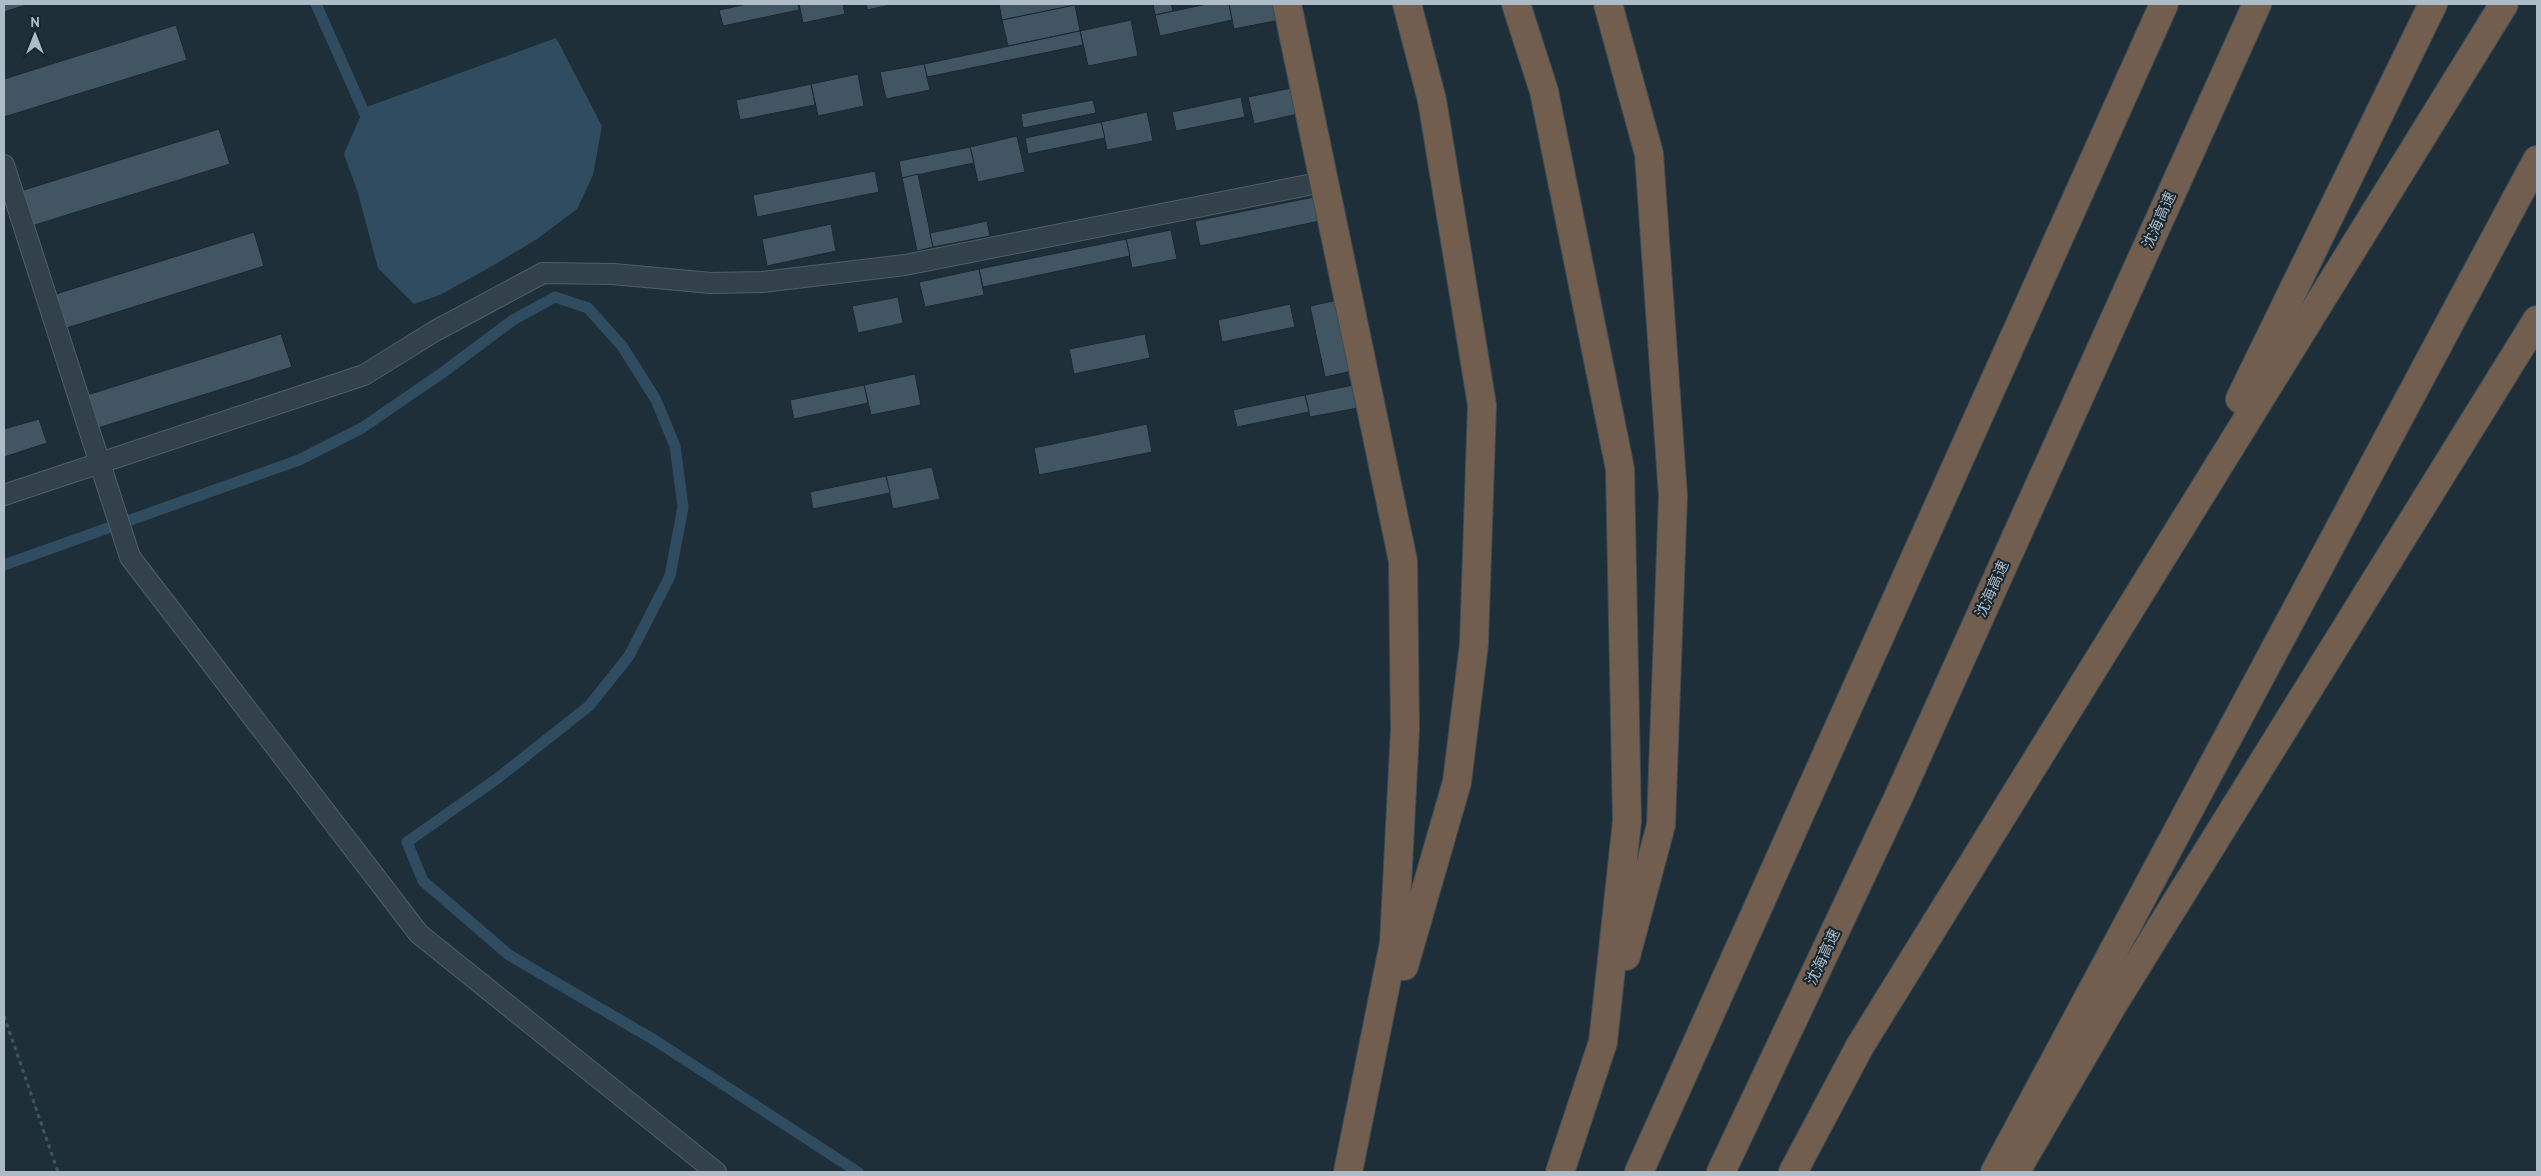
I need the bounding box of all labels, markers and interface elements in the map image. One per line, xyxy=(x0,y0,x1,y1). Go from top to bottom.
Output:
north arrow xyxy=(10,10,60,60)
text: N xyxy=(30,13,40,31)
street label: 沈海高速 xyxy=(2138,189,2179,251)
street label: 沈海高速 xyxy=(1971,558,2012,620)
street label: 沈海高速 xyxy=(1801,926,1844,988)

